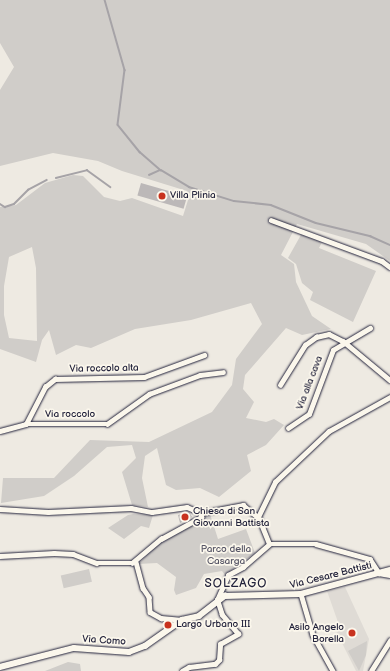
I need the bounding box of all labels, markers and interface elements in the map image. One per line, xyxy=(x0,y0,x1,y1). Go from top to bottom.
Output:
place label: Villa Plinia xyxy=(170,190,216,202)
marker: Villa Plinia xyxy=(157,191,167,201)
street label: Via alla cava xyxy=(294,354,326,412)
street label: Via roccolo alta xyxy=(69,362,139,376)
street label: Via roccolo xyxy=(45,409,95,421)
place label: Chiesa di San Giovanni Battista xyxy=(193,505,269,528)
marker: Chiesa di San Giovanni Battista xyxy=(180,512,190,522)
park label: Parco della Casarga xyxy=(201,543,251,566)
street label: Via Cesare Battisti xyxy=(289,560,373,592)
district label: SOLZAGO xyxy=(205,577,267,591)
place label: Largo Urbano III xyxy=(176,619,250,631)
marker: Largo Urbano III xyxy=(163,620,173,630)
place label: Asilo Angelo Borella xyxy=(289,621,344,644)
marker: Asilo Angelo Borella xyxy=(347,628,357,638)
street label: Via Como xyxy=(82,633,126,649)

